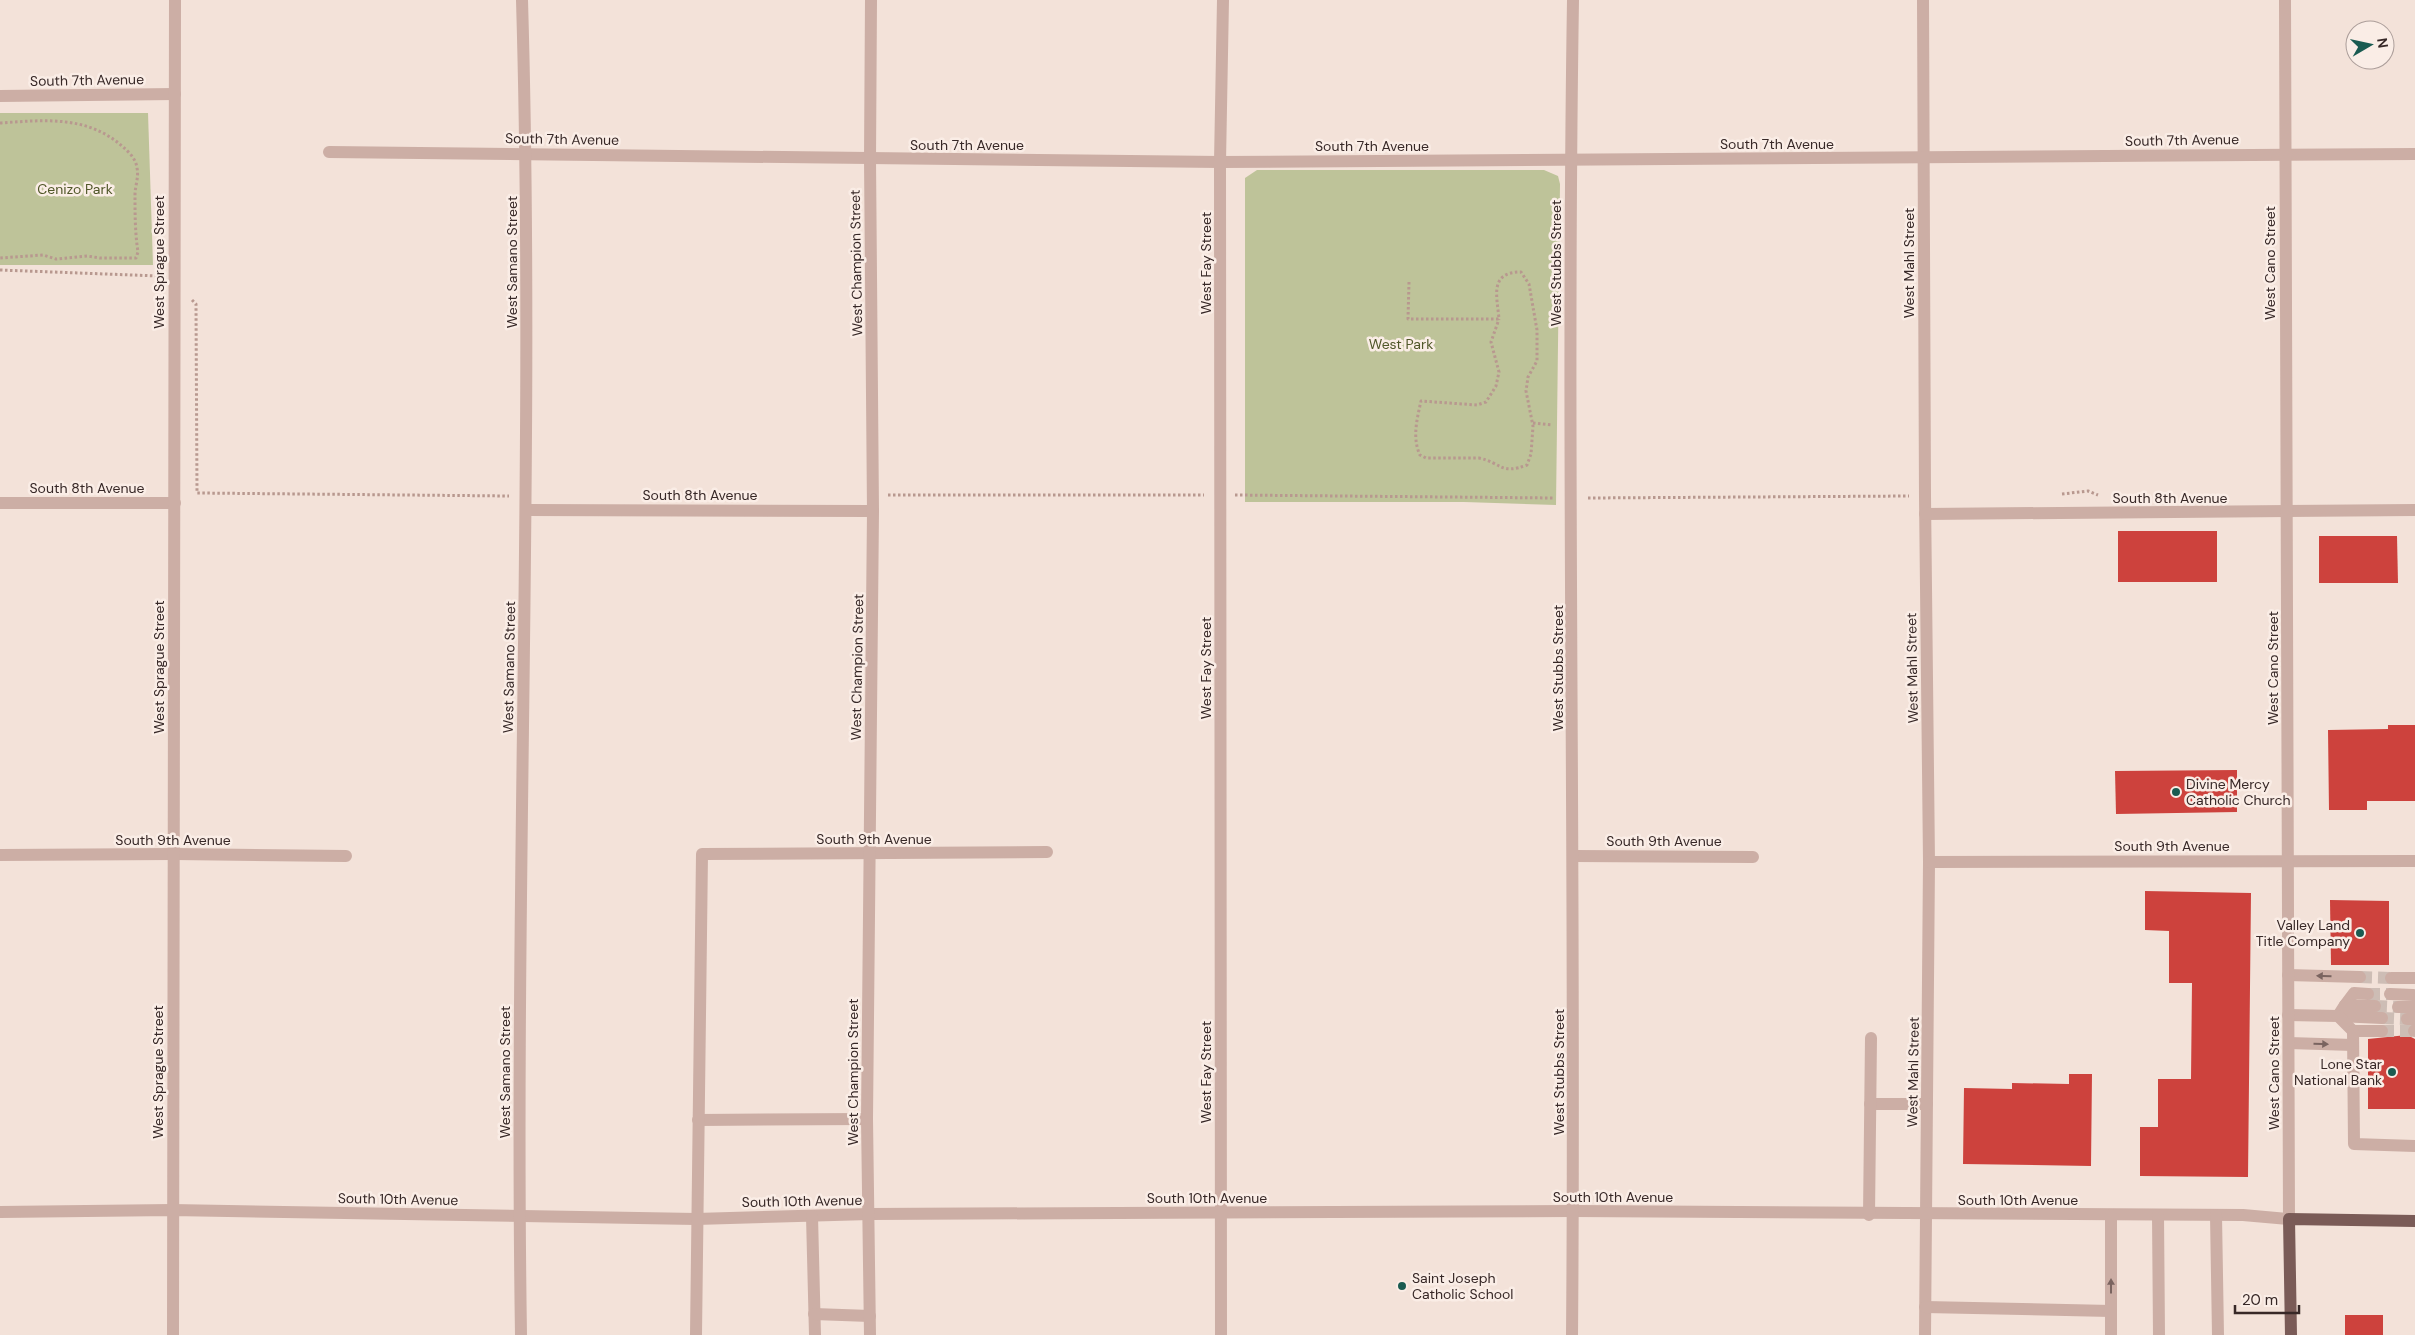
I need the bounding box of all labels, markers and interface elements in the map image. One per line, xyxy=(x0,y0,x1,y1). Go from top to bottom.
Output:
north arrow xyxy=(2345,20,2395,70)
text: N xyxy=(2373,37,2393,49)
street label: South 7th Avenue xyxy=(30,70,144,90)
street label: South 7th Avenue xyxy=(505,129,619,149)
street label: South 7th Avenue xyxy=(2125,130,2239,150)
street label: South 7th Avenue xyxy=(1720,135,1834,153)
street label: South 7th Avenue xyxy=(910,136,1024,154)
street label: South 7th Avenue xyxy=(1315,137,1429,155)
park label: Cenizo Park xyxy=(37,180,113,198)
street label: West Champion Street xyxy=(846,189,866,337)
street label: West Sprague Street xyxy=(150,195,168,329)
street label: West Samano Street xyxy=(503,196,521,328)
street label: West Stubbs Street xyxy=(1547,200,1565,326)
street label: West Cano Street xyxy=(2261,206,2279,320)
street label: West Mahl Street xyxy=(1900,208,1918,318)
street label: West Fay Street xyxy=(1197,212,1215,314)
park label: West Park xyxy=(1369,335,1433,353)
street label: South 8th Avenue xyxy=(29,479,145,497)
street label: South 8th Avenue xyxy=(642,486,758,504)
street label: South 8th Avenue xyxy=(2112,489,2228,507)
street label: West Champion Street xyxy=(847,593,867,741)
street label: West Sprague Street xyxy=(150,600,168,734)
street label: West Samano Street xyxy=(499,601,519,733)
street label: West Stubbs Street xyxy=(1549,605,1567,731)
street label: West Cano Street xyxy=(2264,611,2282,725)
street label: West Mahl Street xyxy=(1902,613,1922,723)
street label: West Fay Street xyxy=(1197,617,1215,719)
place label: Divine Mercy Catholic Church xyxy=(2186,775,2291,809)
marker: Divine Mercy Catholic Church xyxy=(2170,786,2182,798)
street label: South 9th Avenue xyxy=(816,830,932,848)
street label: South 9th Avenue xyxy=(115,831,231,849)
street label: South 9th Avenue xyxy=(1606,832,1722,850)
street label: South 9th Avenue xyxy=(2114,837,2230,855)
place label: Valley Land Title Company xyxy=(2256,916,2350,950)
marker: Valley Land Title Company xyxy=(2354,927,2366,939)
one-way arrow xyxy=(2316,971,2332,979)
street label: West Champion Street xyxy=(844,999,862,1145)
street label: West Sprague Street xyxy=(149,1005,167,1139)
street label: West Samano Street xyxy=(496,1006,514,1138)
street label: West Stubbs Street xyxy=(1550,1009,1568,1135)
street label: West Cano Street xyxy=(2265,1016,2283,1130)
street label: West Mahl Street xyxy=(1903,1017,1923,1127)
street label: West Fay Street xyxy=(1197,1021,1215,1123)
one-way arrow xyxy=(2313,1041,2329,1049)
place label: Lone Star National Bank xyxy=(2294,1055,2382,1089)
marker: Lone Star National Bank xyxy=(2386,1066,2398,1078)
street label: South 10th Avenue xyxy=(1553,1188,1673,1206)
street label: South 10th Avenue xyxy=(338,1189,458,1209)
street label: South 10th Avenue xyxy=(1147,1189,1267,1207)
street label: South 10th Avenue xyxy=(742,1191,862,1211)
street label: South 10th Avenue xyxy=(1958,1191,2078,1209)
place label: Saint Joseph Catholic School xyxy=(1412,1269,1513,1303)
one-way arrow xyxy=(2107,1278,2115,1294)
marker: Saint Joseph Catholic School xyxy=(1396,1280,1408,1292)
scale bar xyxy=(2235,1282,2299,1314)
text: 20 m xyxy=(2242,1290,2278,1310)

